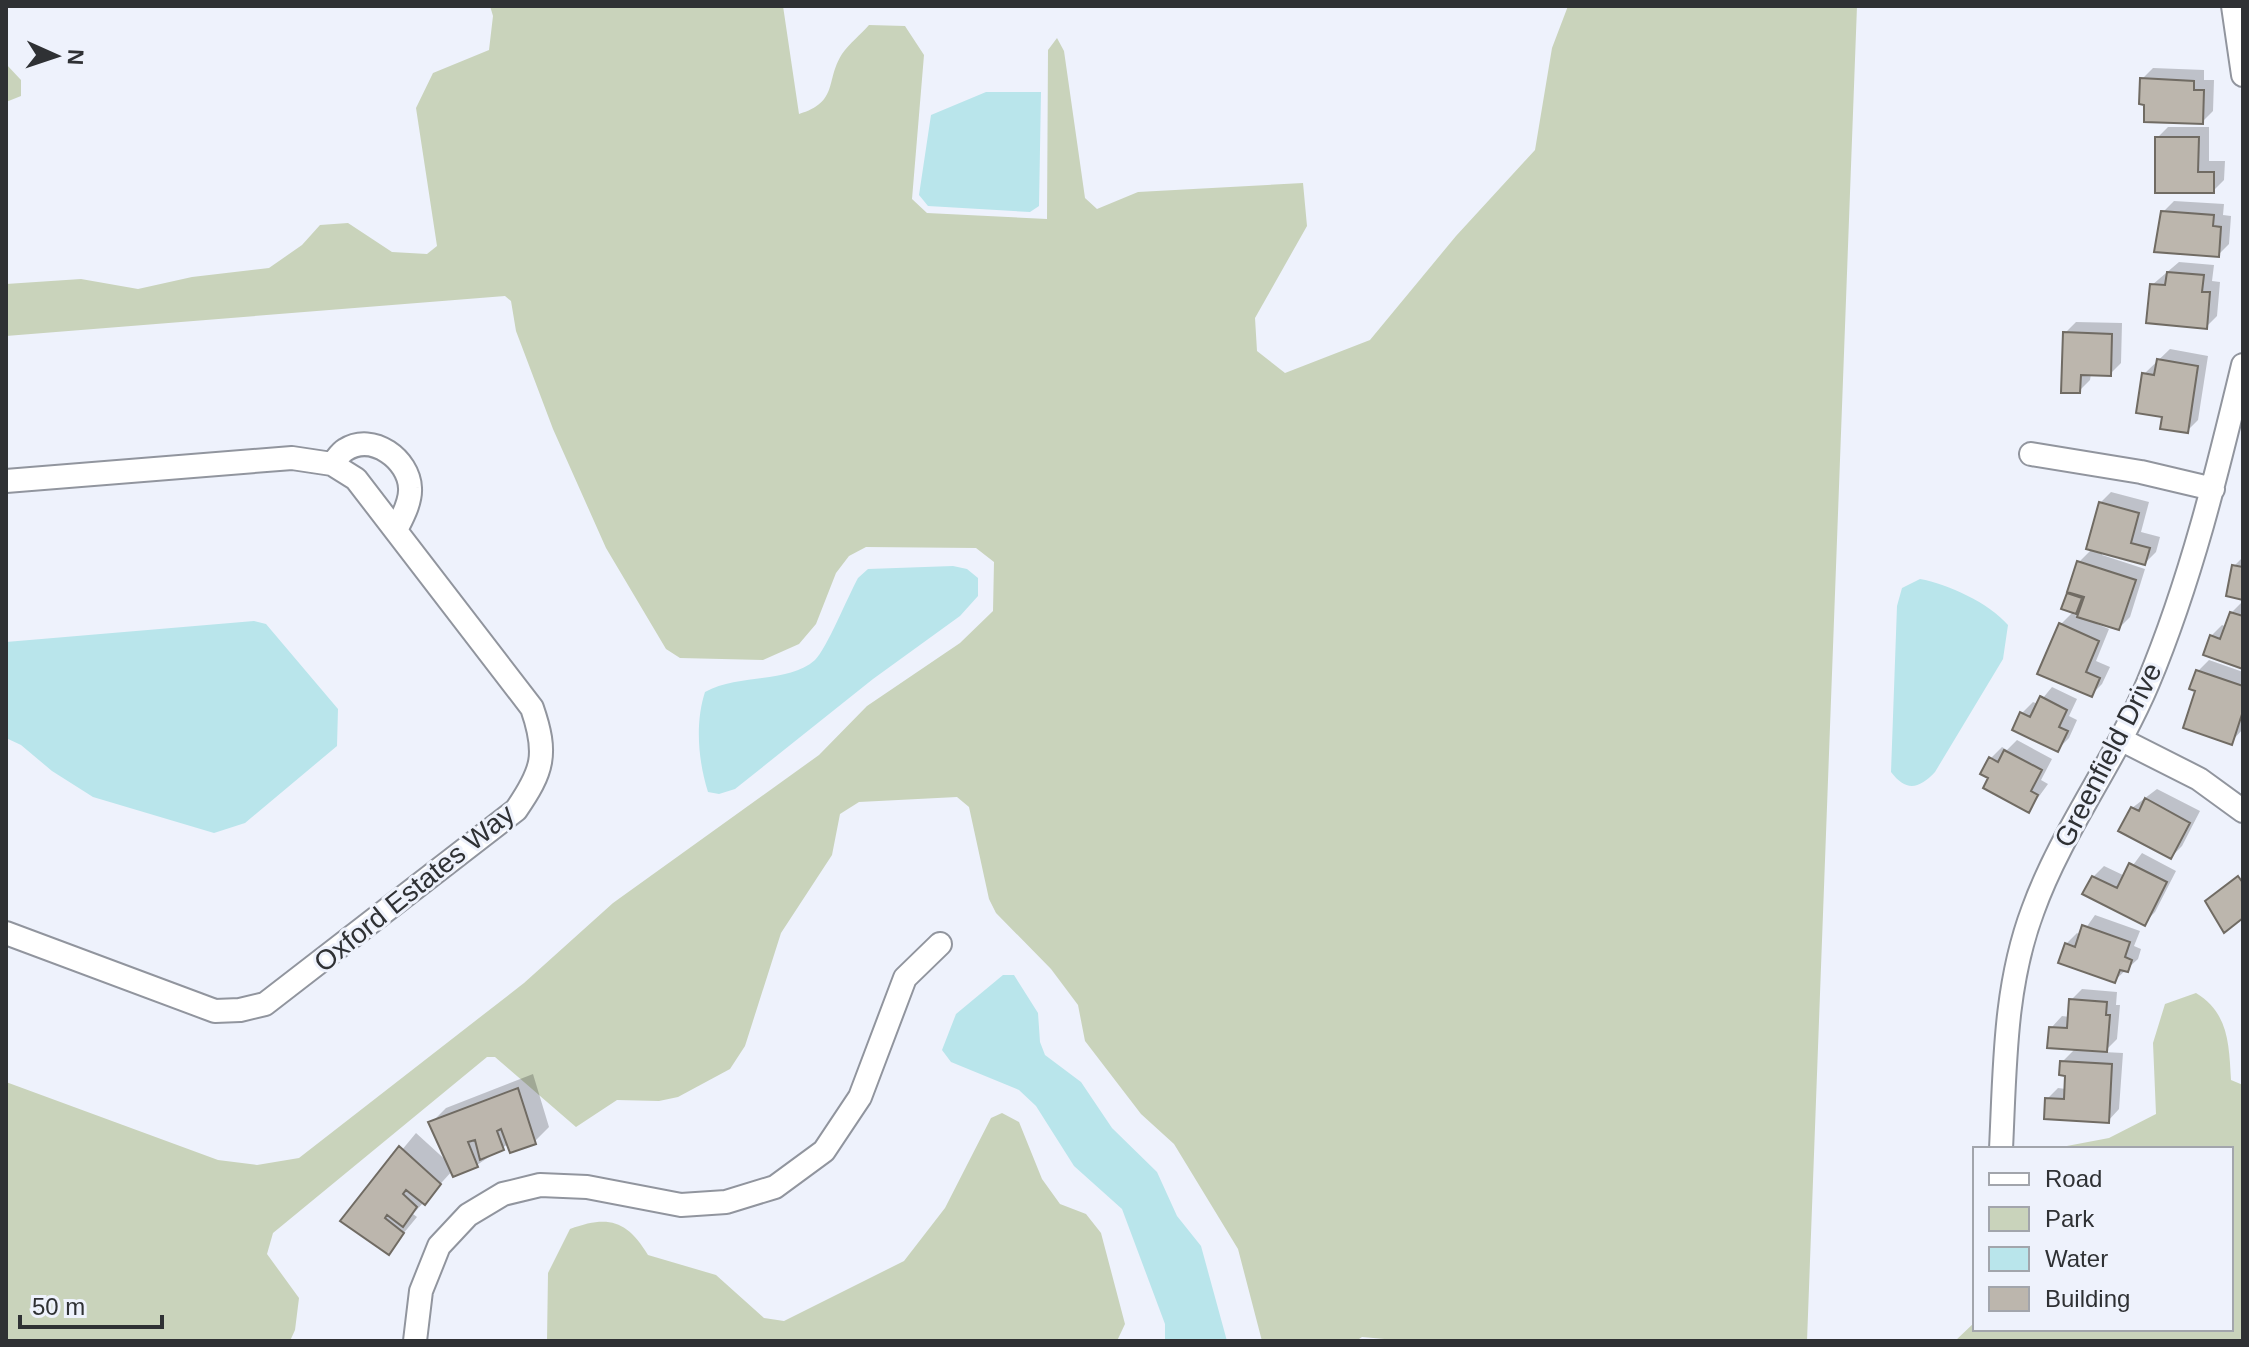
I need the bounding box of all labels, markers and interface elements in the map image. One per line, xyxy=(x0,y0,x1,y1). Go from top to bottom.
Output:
north arrow xyxy=(16,16,96,96)
text: N xyxy=(63,48,88,66)
street label: Greenfield Drive xyxy=(2048,658,2168,852)
street label: Oxford Estates Way xyxy=(308,798,520,978)
legend xyxy=(1973,1147,2233,1331)
text: Road xyxy=(2045,1165,2102,1192)
text: Park xyxy=(2045,1205,2095,1232)
text: Water xyxy=(2045,1245,2108,1272)
scale bar xyxy=(20,1279,162,1329)
text: Building xyxy=(2045,1285,2130,1312)
text: 50 m xyxy=(32,1293,85,1320)

